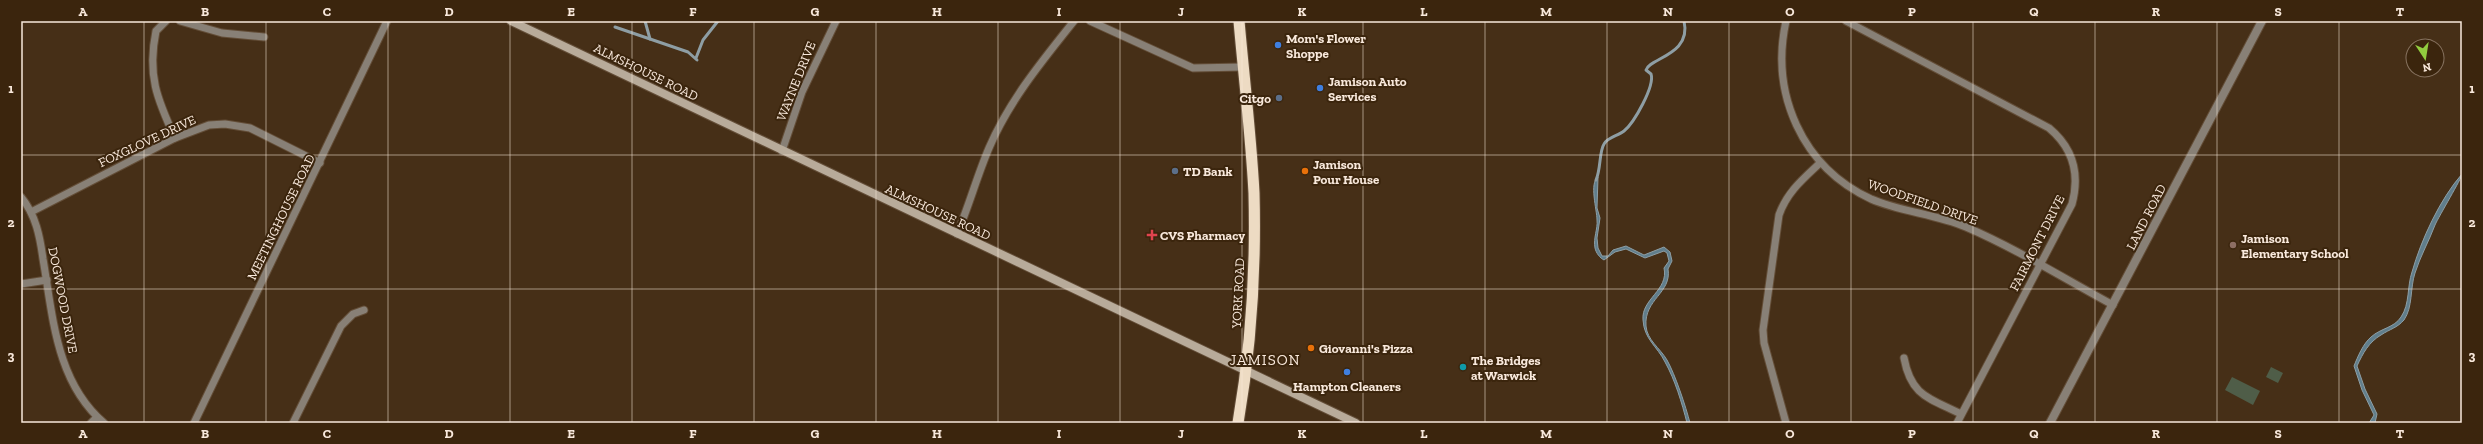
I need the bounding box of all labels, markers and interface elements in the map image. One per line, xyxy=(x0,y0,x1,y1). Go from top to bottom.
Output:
text: A xyxy=(79,4,88,19)
text: B xyxy=(201,4,209,19)
text: C xyxy=(323,4,331,19)
text: D xyxy=(444,4,454,19)
text: E xyxy=(567,4,575,19)
text: F xyxy=(689,4,697,19)
text: G xyxy=(811,4,820,19)
text: H xyxy=(932,4,942,19)
text: I xyxy=(1057,4,1062,19)
text: J xyxy=(1178,4,1184,19)
text: K xyxy=(1298,4,1307,19)
text: L xyxy=(1420,4,1428,19)
text: M xyxy=(1540,4,1552,19)
text: N xyxy=(1663,4,1673,19)
text: O xyxy=(1785,4,1795,19)
text: P xyxy=(1908,4,1916,19)
text: Q xyxy=(2029,4,2039,19)
text: R xyxy=(2152,4,2161,19)
text: S xyxy=(2274,4,2282,19)
text: T xyxy=(2396,4,2405,19)
place label: Mom's Flower Shoppe xyxy=(1286,31,1366,61)
north arrow xyxy=(2405,38,2445,78)
street label: WAYNE DRIVE xyxy=(773,39,819,123)
street label: ALMSHOUSE ROAD xyxy=(591,40,701,104)
marker: Mom's Flower Shoppe xyxy=(1273,40,1283,50)
text: N xyxy=(2421,60,2432,75)
place label: Jamison Auto Services xyxy=(1328,74,1407,104)
text: 1 xyxy=(8,81,14,96)
text: 1 xyxy=(2469,81,2475,96)
marker: Jamison Auto Services xyxy=(1315,83,1325,93)
place label: Citgo xyxy=(1239,91,1271,106)
marker: Citgo xyxy=(1274,93,1284,103)
street label: FOXGLOVE DRIVE xyxy=(96,112,198,170)
street label: MEETINGHOUSE ROAD xyxy=(244,152,318,282)
place label: Jamison Pour House xyxy=(1313,157,1380,187)
place label: TD Bank xyxy=(1183,164,1233,179)
marker: TD Bank xyxy=(1170,166,1180,176)
marker: Jamison Pour House xyxy=(1300,166,1310,176)
street label: WOODFIELD DRIVE xyxy=(1866,176,1980,228)
street label: ALMSHOUSE ROAD xyxy=(883,181,993,243)
street label: LAND ROAD xyxy=(2123,182,2169,252)
street label: FAIRMONT DRIVE xyxy=(2006,192,2068,293)
text: 2 xyxy=(8,215,15,230)
text: 2 xyxy=(2469,215,2476,230)
place label: CVS Pharmacy xyxy=(1160,228,1245,243)
marker: CVS Pharmacy xyxy=(1147,230,1157,240)
place label: Jamison Elementary School xyxy=(2241,231,2349,261)
marker: Jamison Elementary School xyxy=(2228,240,2238,250)
street label: DOGWOOD DRIVE xyxy=(45,246,81,355)
street label: YORK ROAD xyxy=(1229,257,1247,330)
place label: Giovanni's Pizza xyxy=(1319,341,1413,356)
marker: Giovanni's Pizza xyxy=(1306,343,1316,353)
text: 3 xyxy=(8,348,15,363)
text: 3 xyxy=(2469,348,2476,363)
district label: JAMISON xyxy=(1230,351,1300,369)
place label: The Bridges at Warwick xyxy=(1471,353,1541,383)
marker: The Bridges at Warwick xyxy=(1458,362,1468,372)
marker: Hampton Cleaners xyxy=(1342,367,1352,377)
place label: Hampton Cleaners xyxy=(1293,379,1401,394)
text: A xyxy=(79,426,88,441)
text: B xyxy=(201,426,209,441)
text: C xyxy=(323,426,331,441)
text: D xyxy=(444,426,454,441)
text: E xyxy=(567,426,575,441)
text: F xyxy=(689,426,697,441)
text: G xyxy=(811,426,820,441)
text: H xyxy=(932,426,942,441)
text: I xyxy=(1057,426,1062,441)
text: J xyxy=(1178,426,1184,441)
text: K xyxy=(1298,426,1307,441)
text: L xyxy=(1420,426,1428,441)
text: M xyxy=(1540,426,1552,441)
text: N xyxy=(1663,426,1673,441)
text: O xyxy=(1785,426,1795,441)
text: P xyxy=(1908,426,1916,441)
text: Q xyxy=(2029,426,2039,441)
text: R xyxy=(2152,426,2161,441)
text: S xyxy=(2274,426,2282,441)
text: T xyxy=(2396,426,2405,441)

